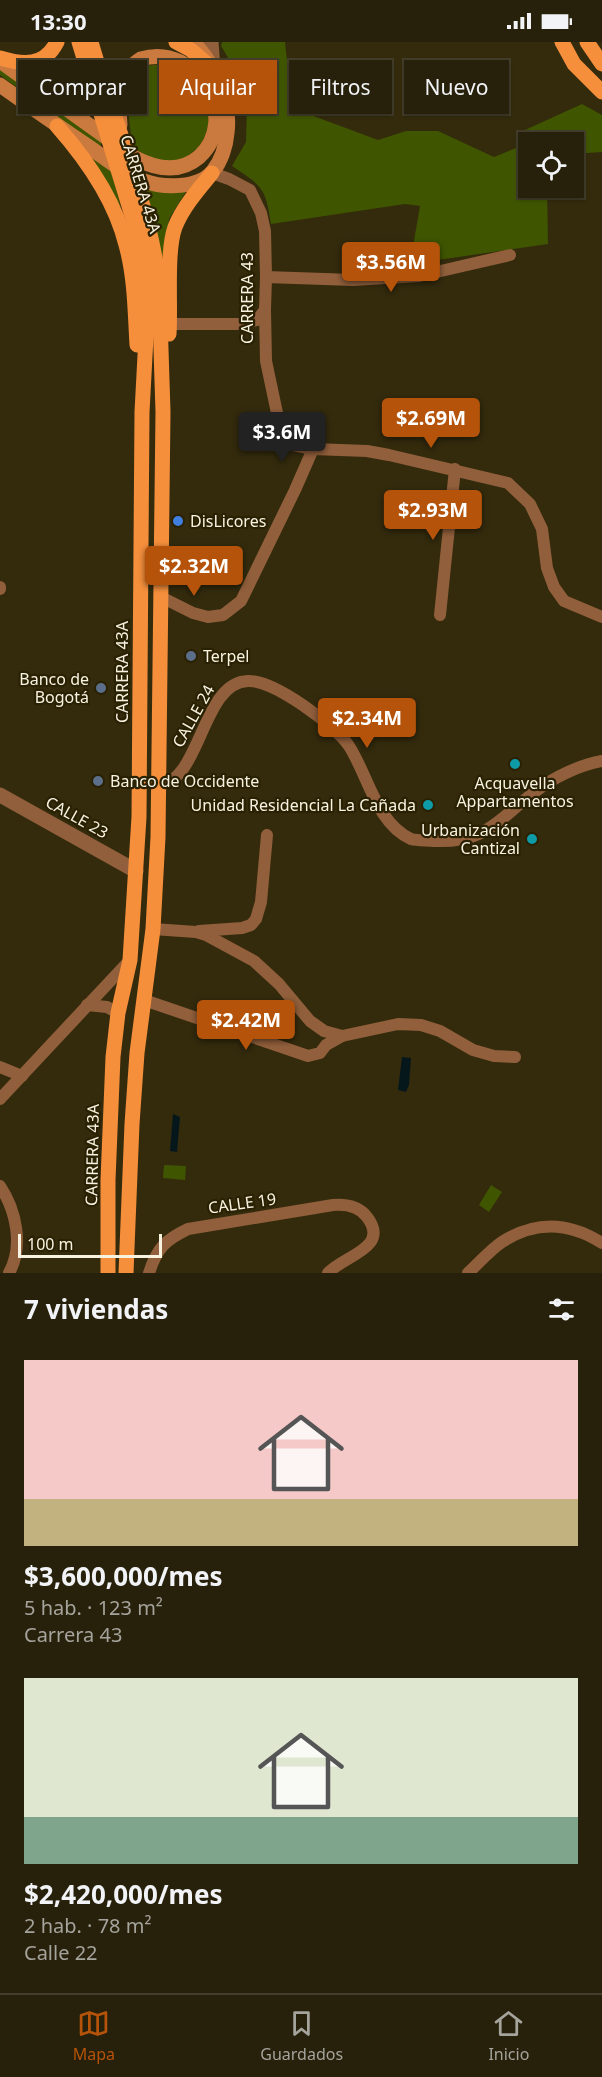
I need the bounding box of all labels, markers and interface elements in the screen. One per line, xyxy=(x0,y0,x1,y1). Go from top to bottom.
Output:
text: 13:30 xyxy=(30,6,87,36)
chip: Comprar xyxy=(18,60,147,114)
chip: Alquilar xyxy=(159,60,277,114)
chip: Filtros xyxy=(289,60,392,114)
chip: Nuevo xyxy=(404,60,509,114)
street label: CARRERA 43A xyxy=(116,132,167,237)
map controls xyxy=(518,132,584,198)
button: locate xyxy=(518,132,584,198)
pin: $3.56M xyxy=(342,242,440,293)
text: $3.56M xyxy=(356,248,426,275)
street label: CARRERA 43 xyxy=(236,252,258,344)
pin: $2.69M xyxy=(382,398,480,449)
text: $2.69M xyxy=(396,404,466,431)
pin: $3.6M xyxy=(240,412,324,463)
text: $3.6M xyxy=(253,418,311,445)
pin: $2.93M xyxy=(384,490,482,541)
text: $2.93M xyxy=(398,496,468,523)
place label: DisLicores xyxy=(190,510,266,532)
marker: DisLicores xyxy=(171,514,185,528)
pin: $2.32M xyxy=(145,546,243,597)
text: $2.32M xyxy=(159,552,229,579)
street label: CARRERA 43A xyxy=(111,620,133,723)
place label: Terpel xyxy=(203,645,249,667)
marker: Terpel xyxy=(184,649,198,663)
place label: Banco de Bogotá xyxy=(19,668,89,708)
marker: Banco de Bogotá xyxy=(94,681,108,695)
street label: CALLE 24 xyxy=(167,681,219,751)
pin: $2.34M xyxy=(318,698,416,749)
text: $2.34M xyxy=(332,704,402,731)
marker: Acquavella Appartamentos xyxy=(508,757,522,771)
place label: Banco de Occidente xyxy=(110,770,259,792)
place label: Acquavella Appartamentos xyxy=(456,772,574,812)
marker: Banco de Occidente xyxy=(91,774,105,788)
street label: CALLE 23 xyxy=(42,791,112,843)
place label: Unidad Residencial La Cañada xyxy=(191,794,416,816)
marker: Unidad Residencial La Cañada xyxy=(421,798,435,812)
place label: Urbanización Cantizal xyxy=(421,819,520,859)
marker: Urbanización Cantizal xyxy=(525,832,539,846)
pin: $2.42M xyxy=(197,1000,295,1051)
text: $2.42M xyxy=(211,1006,281,1033)
street label: CARRERA 43A xyxy=(80,1103,104,1206)
street label: CALLE 19 xyxy=(207,1187,277,1219)
scale bar xyxy=(18,1231,162,1258)
text: 100 m xyxy=(27,1233,74,1255)
text: 7 viviendas xyxy=(24,1291,168,1327)
icon: filters xyxy=(545,1293,578,1326)
icon: home xyxy=(247,1399,355,1507)
text: $3,600,000/mes xyxy=(24,1558,223,1594)
text: 5 hab. · 123 m² xyxy=(24,1594,163,1621)
text: Carrera 43 xyxy=(24,1621,122,1648)
icon: home xyxy=(247,1717,355,1825)
text: $2,420,000/mes xyxy=(24,1876,223,1912)
text: 2 hab. · 78 m² xyxy=(24,1912,151,1939)
text: Calle 22 xyxy=(24,1939,98,1966)
tab: Mapa xyxy=(73,2007,115,2065)
tab: Guardados xyxy=(260,2007,343,2065)
tab: Inicio xyxy=(488,2007,529,2065)

